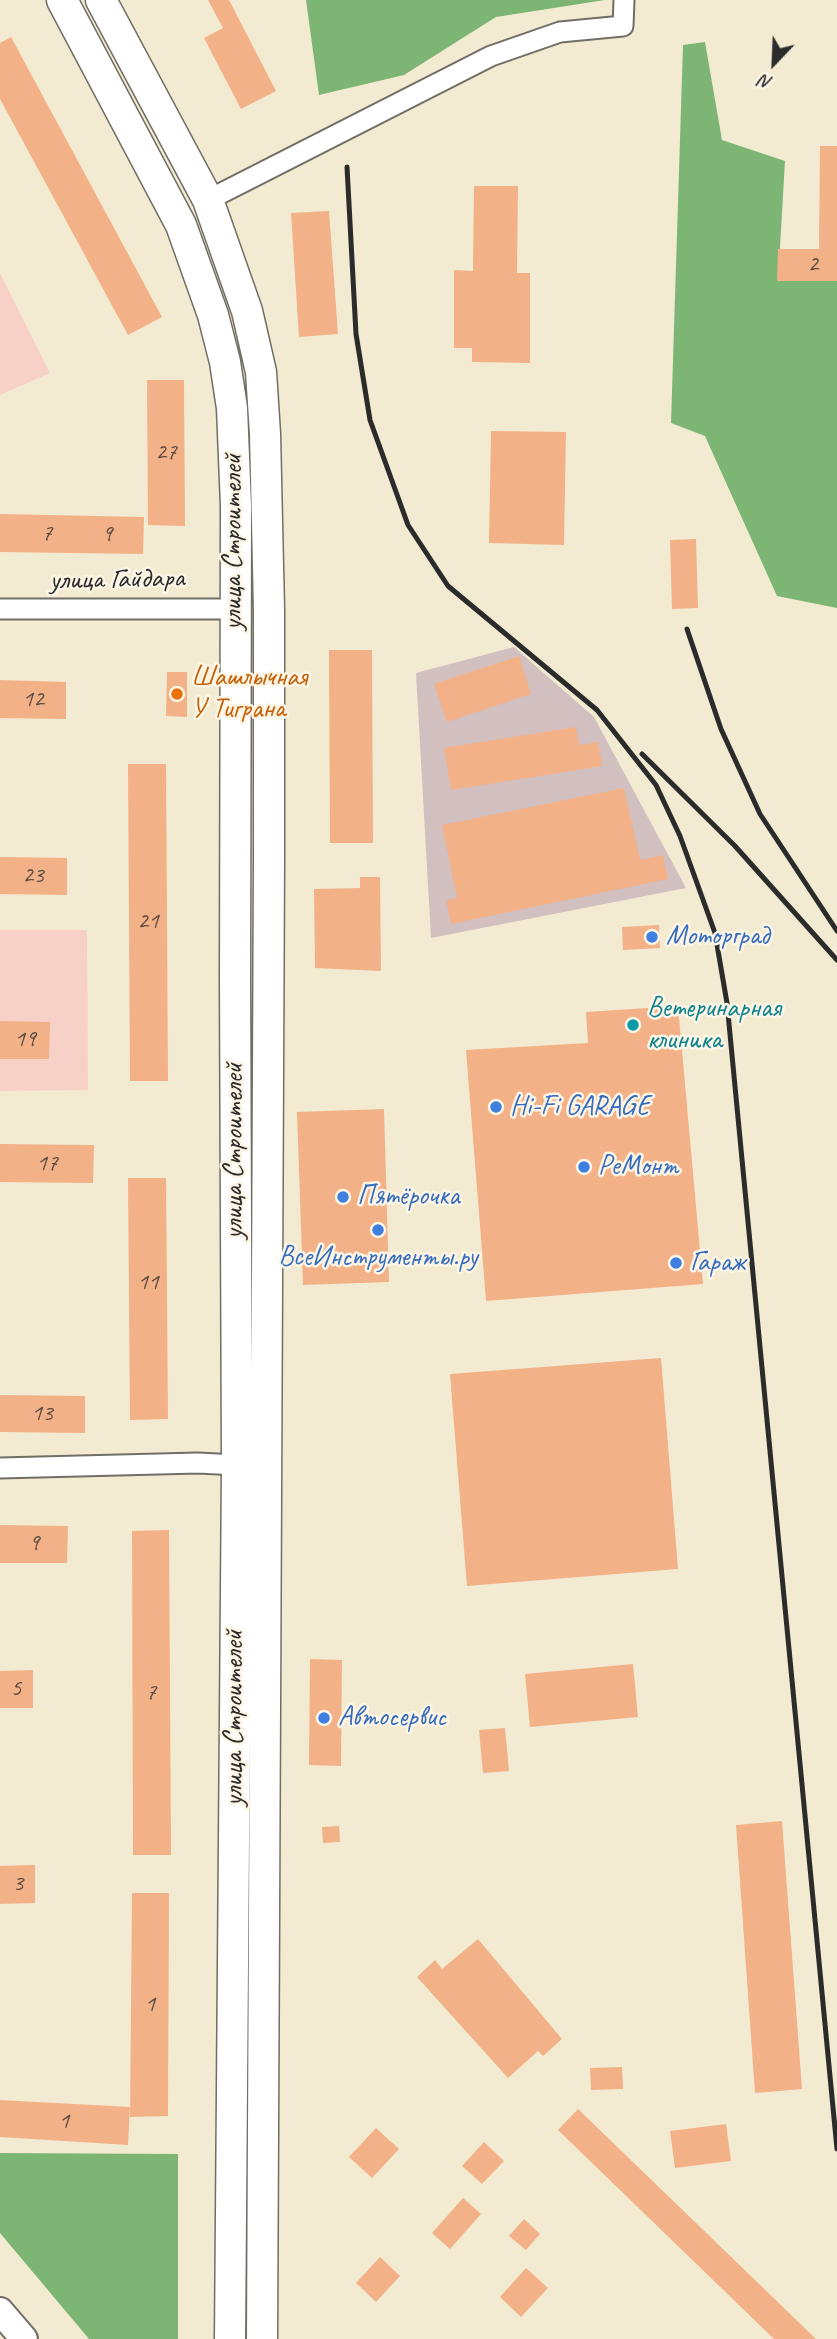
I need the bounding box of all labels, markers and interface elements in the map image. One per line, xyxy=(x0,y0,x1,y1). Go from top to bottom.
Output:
north arrow xyxy=(739,28,809,98)
text: N xyxy=(756,69,776,96)
house number: 2 xyxy=(808,251,818,279)
house number: 27 xyxy=(155,439,177,467)
street label: улица Строителей xyxy=(217,454,251,630)
house number: 7 xyxy=(42,520,52,548)
house number: 9 xyxy=(102,521,112,549)
street label: улица Гайдара xyxy=(49,562,185,598)
place label: Шашлычная У Тиграна xyxy=(191,661,307,727)
house number: 12 xyxy=(22,686,44,714)
marker: Шашлычная У Тиграна xyxy=(169,686,185,702)
house number: 23 xyxy=(22,862,44,890)
house number: 21 xyxy=(137,908,159,936)
place label: Моторград xyxy=(666,920,769,954)
marker: Моторград xyxy=(644,929,660,945)
place label: Ветеринарная клиника xyxy=(647,992,781,1058)
marker: Ветеринарная клиника xyxy=(625,1017,641,1033)
house number: 19 xyxy=(14,1026,36,1054)
street label: улица Строителей xyxy=(218,1063,252,1239)
place label: Hi-Fi GARAGE xyxy=(510,1090,650,1124)
marker: Hi-Fi GARAGE xyxy=(488,1099,504,1115)
house number: 17 xyxy=(36,1150,58,1178)
place label: РеМонт xyxy=(598,1150,678,1184)
marker: РеМонт xyxy=(576,1159,592,1175)
place label: Пятёрочка xyxy=(357,1180,460,1214)
marker: Пятёрочка xyxy=(335,1189,351,1205)
marker: ВсеИнструменты.ру xyxy=(370,1222,386,1238)
place label: ВсеИнструменты.ру xyxy=(278,1241,478,1275)
place label: Гараж xyxy=(690,1246,745,1280)
marker: Гараж xyxy=(668,1255,684,1271)
house number: 11 xyxy=(137,1269,159,1297)
house number: 13 xyxy=(31,1400,53,1428)
house number: 9 xyxy=(29,1530,39,1558)
street label: улица Строителей xyxy=(218,1630,252,1806)
house number: 5 xyxy=(11,1675,21,1703)
house number: 7 xyxy=(146,1679,156,1707)
place label: Автосервис xyxy=(338,1701,446,1735)
marker: Автосервис xyxy=(316,1710,332,1726)
house number: 3 xyxy=(13,1870,23,1898)
house number: 1 xyxy=(145,1991,155,2019)
house number: 1 xyxy=(59,2108,69,2136)

